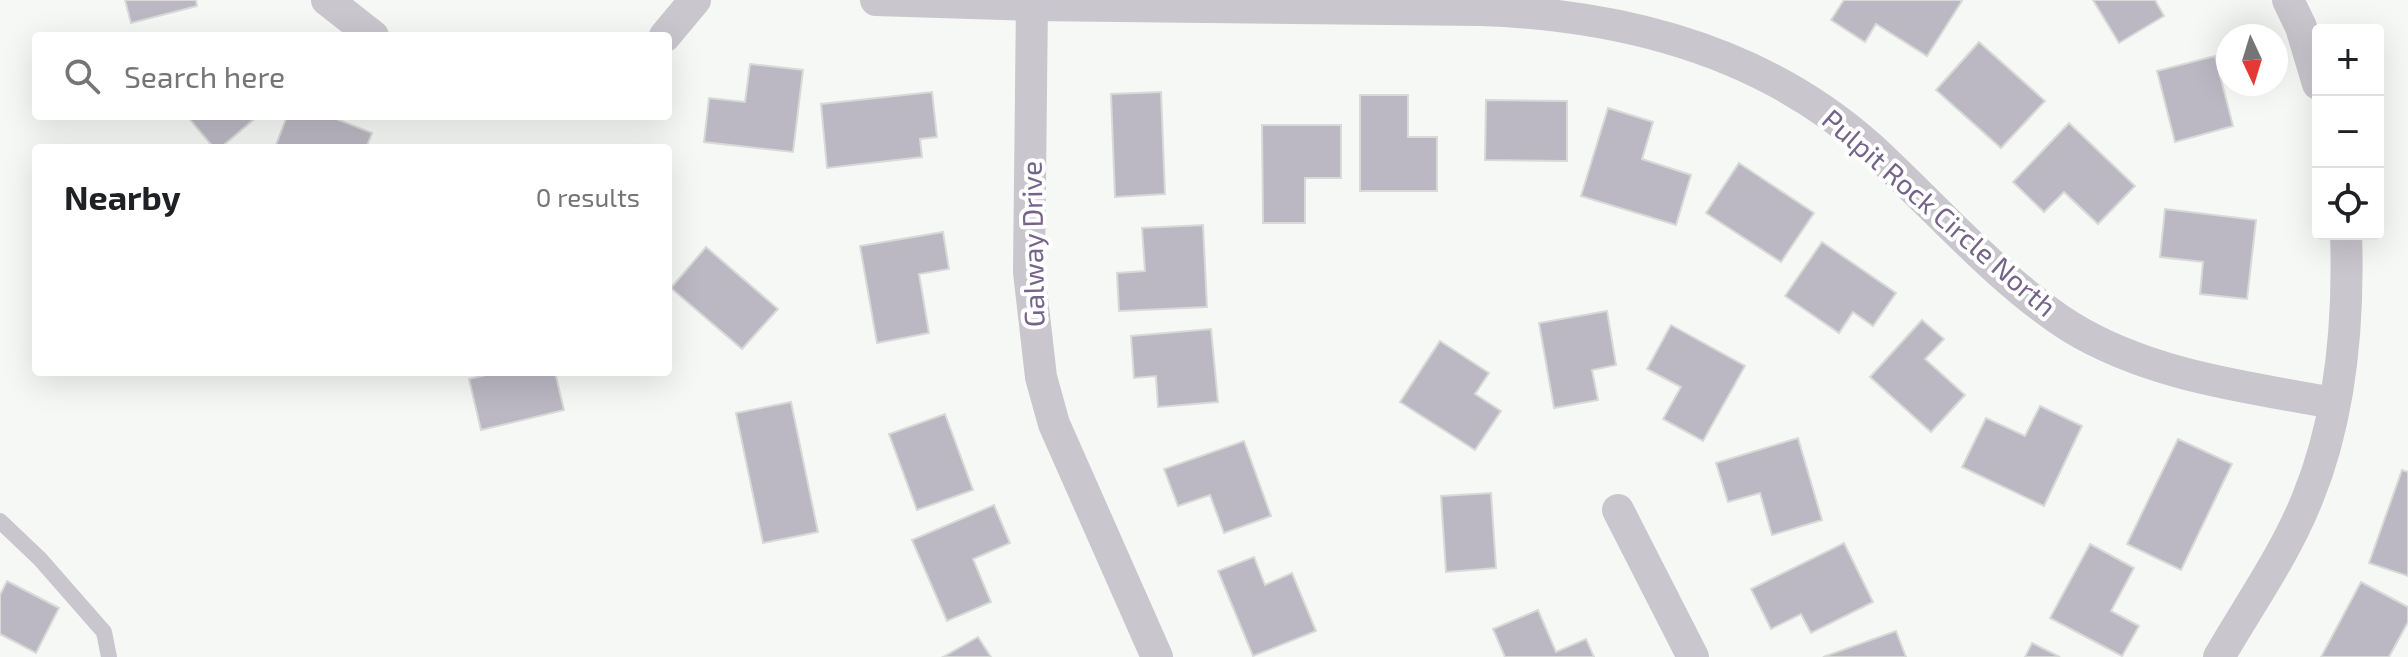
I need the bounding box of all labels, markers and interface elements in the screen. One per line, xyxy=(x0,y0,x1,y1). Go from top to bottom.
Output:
north arrow xyxy=(2216,24,2288,96)
map controls xyxy=(2312,24,2384,240)
button: + xyxy=(2312,24,2384,96)
search box xyxy=(32,32,672,120)
icon: search xyxy=(60,54,104,98)
text: Search here xyxy=(124,58,285,94)
button: − xyxy=(2312,96,2384,168)
street label: Pulpit Rock Circle North xyxy=(1816,101,2064,323)
street label: Galway Drive xyxy=(1014,161,1050,327)
button: locate xyxy=(2312,168,2384,240)
text: Nearby xyxy=(64,176,181,217)
text: 0 results xyxy=(536,181,640,212)

